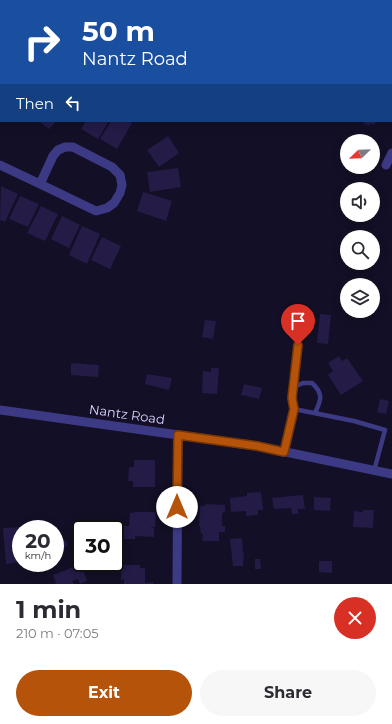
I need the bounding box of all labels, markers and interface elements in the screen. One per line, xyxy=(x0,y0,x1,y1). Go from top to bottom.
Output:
text: 50 m xyxy=(82,14,155,48)
icon: right xyxy=(16,16,68,68)
text: Nantz Road xyxy=(82,48,188,70)
icon: left xyxy=(62,92,84,114)
text: Then xyxy=(16,94,54,113)
north arrow xyxy=(340,134,380,174)
map controls xyxy=(340,134,380,318)
button: sound xyxy=(340,182,380,222)
button: search xyxy=(340,230,380,270)
button: layers xyxy=(340,278,380,318)
pin xyxy=(281,304,315,345)
icon: arrive xyxy=(287,310,309,332)
street label: Nantz Road xyxy=(88,401,166,427)
position arrow xyxy=(156,486,198,528)
speed limit sign: 30 xyxy=(72,520,124,572)
text: 20 xyxy=(25,529,51,553)
text: km/h xyxy=(25,549,51,562)
text: 1 min xyxy=(16,595,81,624)
button: close xyxy=(334,597,376,639)
text: 210 m · 07:05 xyxy=(16,625,99,641)
button: Exit xyxy=(16,670,192,716)
button: Share xyxy=(200,670,376,716)

